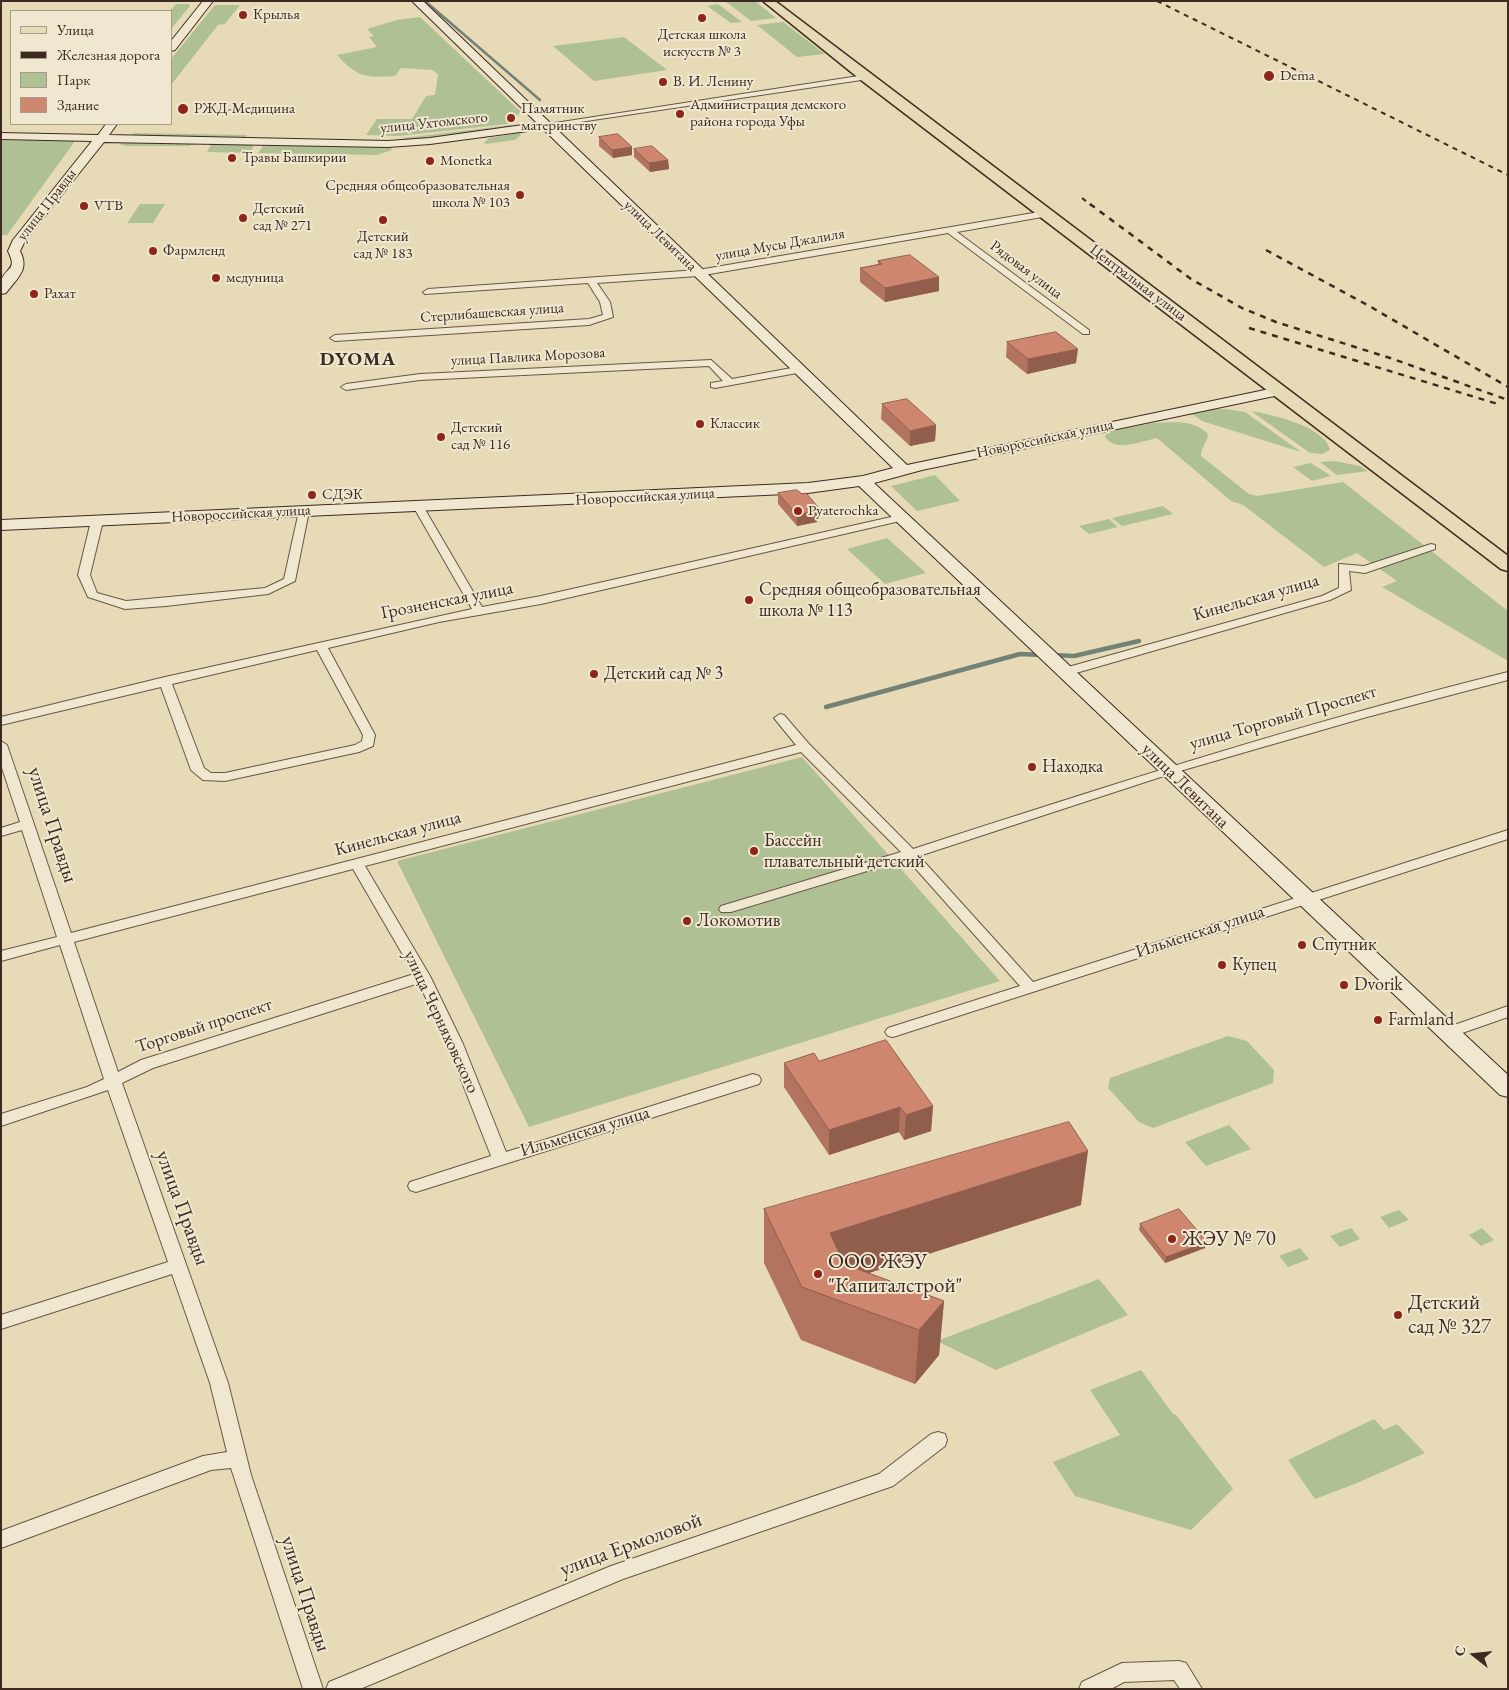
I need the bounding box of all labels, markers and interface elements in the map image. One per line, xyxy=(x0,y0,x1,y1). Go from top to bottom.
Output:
place label: Крылья xyxy=(253,6,300,24)
marker: Крылья xyxy=(237,9,249,21)
legend xyxy=(10,10,172,125)
marker: Детская школа искусств № 3 xyxy=(696,12,708,24)
text: Улица xyxy=(57,20,94,39)
place label: Детская школа искусств № 3 xyxy=(658,26,746,61)
text: Железная дорога xyxy=(57,45,160,64)
place label: Dema xyxy=(1280,67,1315,85)
marker: Dema xyxy=(1262,69,1276,83)
text: Парк xyxy=(57,70,90,89)
place label: В. И. Ленину xyxy=(673,73,753,91)
marker: В. И. Ленину xyxy=(657,76,669,88)
text: Здание xyxy=(57,95,99,114)
place label: Администрация демского района города Уфы xyxy=(690,96,846,131)
place label: РЖД-Медицина xyxy=(194,100,295,118)
place label: Памятник материнству xyxy=(521,100,597,135)
marker: РЖД-Медицина xyxy=(176,102,190,116)
street label: улица Ухтомского xyxy=(379,108,489,138)
marker: Администрация демского района города Уфы xyxy=(674,108,686,120)
marker: Памятник материнству xyxy=(505,112,517,124)
place label: Травы Башкирии xyxy=(242,149,346,167)
marker: Травы Башкирии xyxy=(226,152,238,164)
place label: Monetka xyxy=(440,152,492,170)
marker: Monetka xyxy=(424,155,436,167)
street label: улица Правды xyxy=(13,166,81,244)
place label: Средняя общеобразовательная школа № 103 xyxy=(325,177,510,212)
marker: Средняя общеобразовательная школа № 103 xyxy=(514,189,526,201)
place label: VTB xyxy=(94,197,123,215)
street label: улица Левитана xyxy=(620,197,700,275)
marker: VTB xyxy=(78,200,90,212)
place label: Детский сад № 271 xyxy=(253,200,312,235)
marker: Детский сад № 271 xyxy=(237,212,249,224)
marker: Детский сад № 183 xyxy=(377,214,389,226)
street label: улица Мусы Джалиля xyxy=(714,225,846,265)
place label: Детский сад № 183 xyxy=(353,228,413,263)
street label: Рядовая улица xyxy=(986,237,1066,303)
street label: Центральная улица xyxy=(1086,241,1190,325)
place label: Фармленд xyxy=(163,242,225,260)
marker: Фармленд xyxy=(147,245,159,257)
place label: медуница xyxy=(226,269,284,287)
marker: медуница xyxy=(210,272,222,284)
place label: Рахат xyxy=(44,285,76,303)
marker: Рахат xyxy=(28,288,40,300)
street label: Стерлибашевская улица xyxy=(419,299,565,327)
street label: улица Павлика Морозова xyxy=(450,344,606,370)
district label: DYOMA xyxy=(319,349,397,371)
place label: Классик xyxy=(710,415,760,433)
street label: Новороссийская улица xyxy=(975,416,1115,462)
marker: Классик xyxy=(694,418,706,430)
place label: Детский сад № 116 xyxy=(451,419,510,454)
marker: Детский сад № 116 xyxy=(435,431,447,443)
street label: Новороссийская улица xyxy=(575,484,715,510)
place label: СДЭК xyxy=(322,486,363,504)
marker: СДЭК xyxy=(306,489,318,501)
street label: Новороссийская улица xyxy=(171,501,311,527)
place label: Pyaterochka xyxy=(808,502,878,520)
marker: Pyaterochka xyxy=(792,505,804,517)
street label: Кинельская улица xyxy=(1191,570,1321,626)
street label: Грозненская улица xyxy=(379,578,515,624)
place label: Средняя общеобразовательная школа № 113 xyxy=(759,579,981,622)
marker: Средняя общеобразовательная школа № 113 xyxy=(743,594,755,606)
place label: Детский сад № 3 xyxy=(604,663,723,685)
marker: Детский сад № 3 xyxy=(588,668,600,680)
street label: улица Торговый Проспект xyxy=(1187,681,1379,755)
street label: улица Левитана xyxy=(1137,739,1233,833)
place label: Находка xyxy=(1042,756,1103,778)
marker: Находка xyxy=(1026,761,1038,773)
street label: улица Правды xyxy=(21,764,83,886)
street label: Кинельская улица xyxy=(332,807,464,861)
place label: Бассейн плавательный детский xyxy=(764,830,925,872)
marker: Бассейн плавательный детский xyxy=(748,845,760,857)
street label: Ильменская улица xyxy=(1133,901,1267,963)
place label: Локомотив xyxy=(697,910,780,932)
marker: Локомотив xyxy=(681,915,693,927)
place label: Спутник xyxy=(1312,934,1377,956)
marker: Спутник xyxy=(1296,939,1308,951)
street label: улица Черняховского xyxy=(398,947,484,1097)
place label: Купец xyxy=(1232,954,1276,976)
marker: Купец xyxy=(1216,959,1228,971)
place label: Dvorik xyxy=(1354,974,1403,996)
marker: Dvorik xyxy=(1338,979,1350,991)
street label: Торговый проспект xyxy=(133,994,275,1058)
place label: Farmland xyxy=(1388,1009,1454,1031)
marker: Farmland xyxy=(1372,1014,1384,1026)
street label: Ильменская улица xyxy=(518,1102,652,1162)
street label: улица Правды xyxy=(150,1147,214,1269)
place label: ЖЭУ № 70 xyxy=(1182,1226,1276,1252)
marker: ЖЭУ № 70 xyxy=(1166,1233,1178,1245)
place label: ООО ЖЭУ "Капиталстрой" xyxy=(828,1249,962,1299)
marker: ООО ЖЭУ "Капиталстрой" xyxy=(812,1268,824,1280)
place label: Детский сад № 327 xyxy=(1408,1290,1491,1340)
marker: Детский сад № 327 xyxy=(1392,1309,1404,1321)
street label: улица Ермоловой xyxy=(556,1508,706,1582)
street label: улица Правды xyxy=(274,1533,336,1655)
north arrow xyxy=(1449,1630,1499,1680)
text: С xyxy=(1450,1644,1470,1658)

